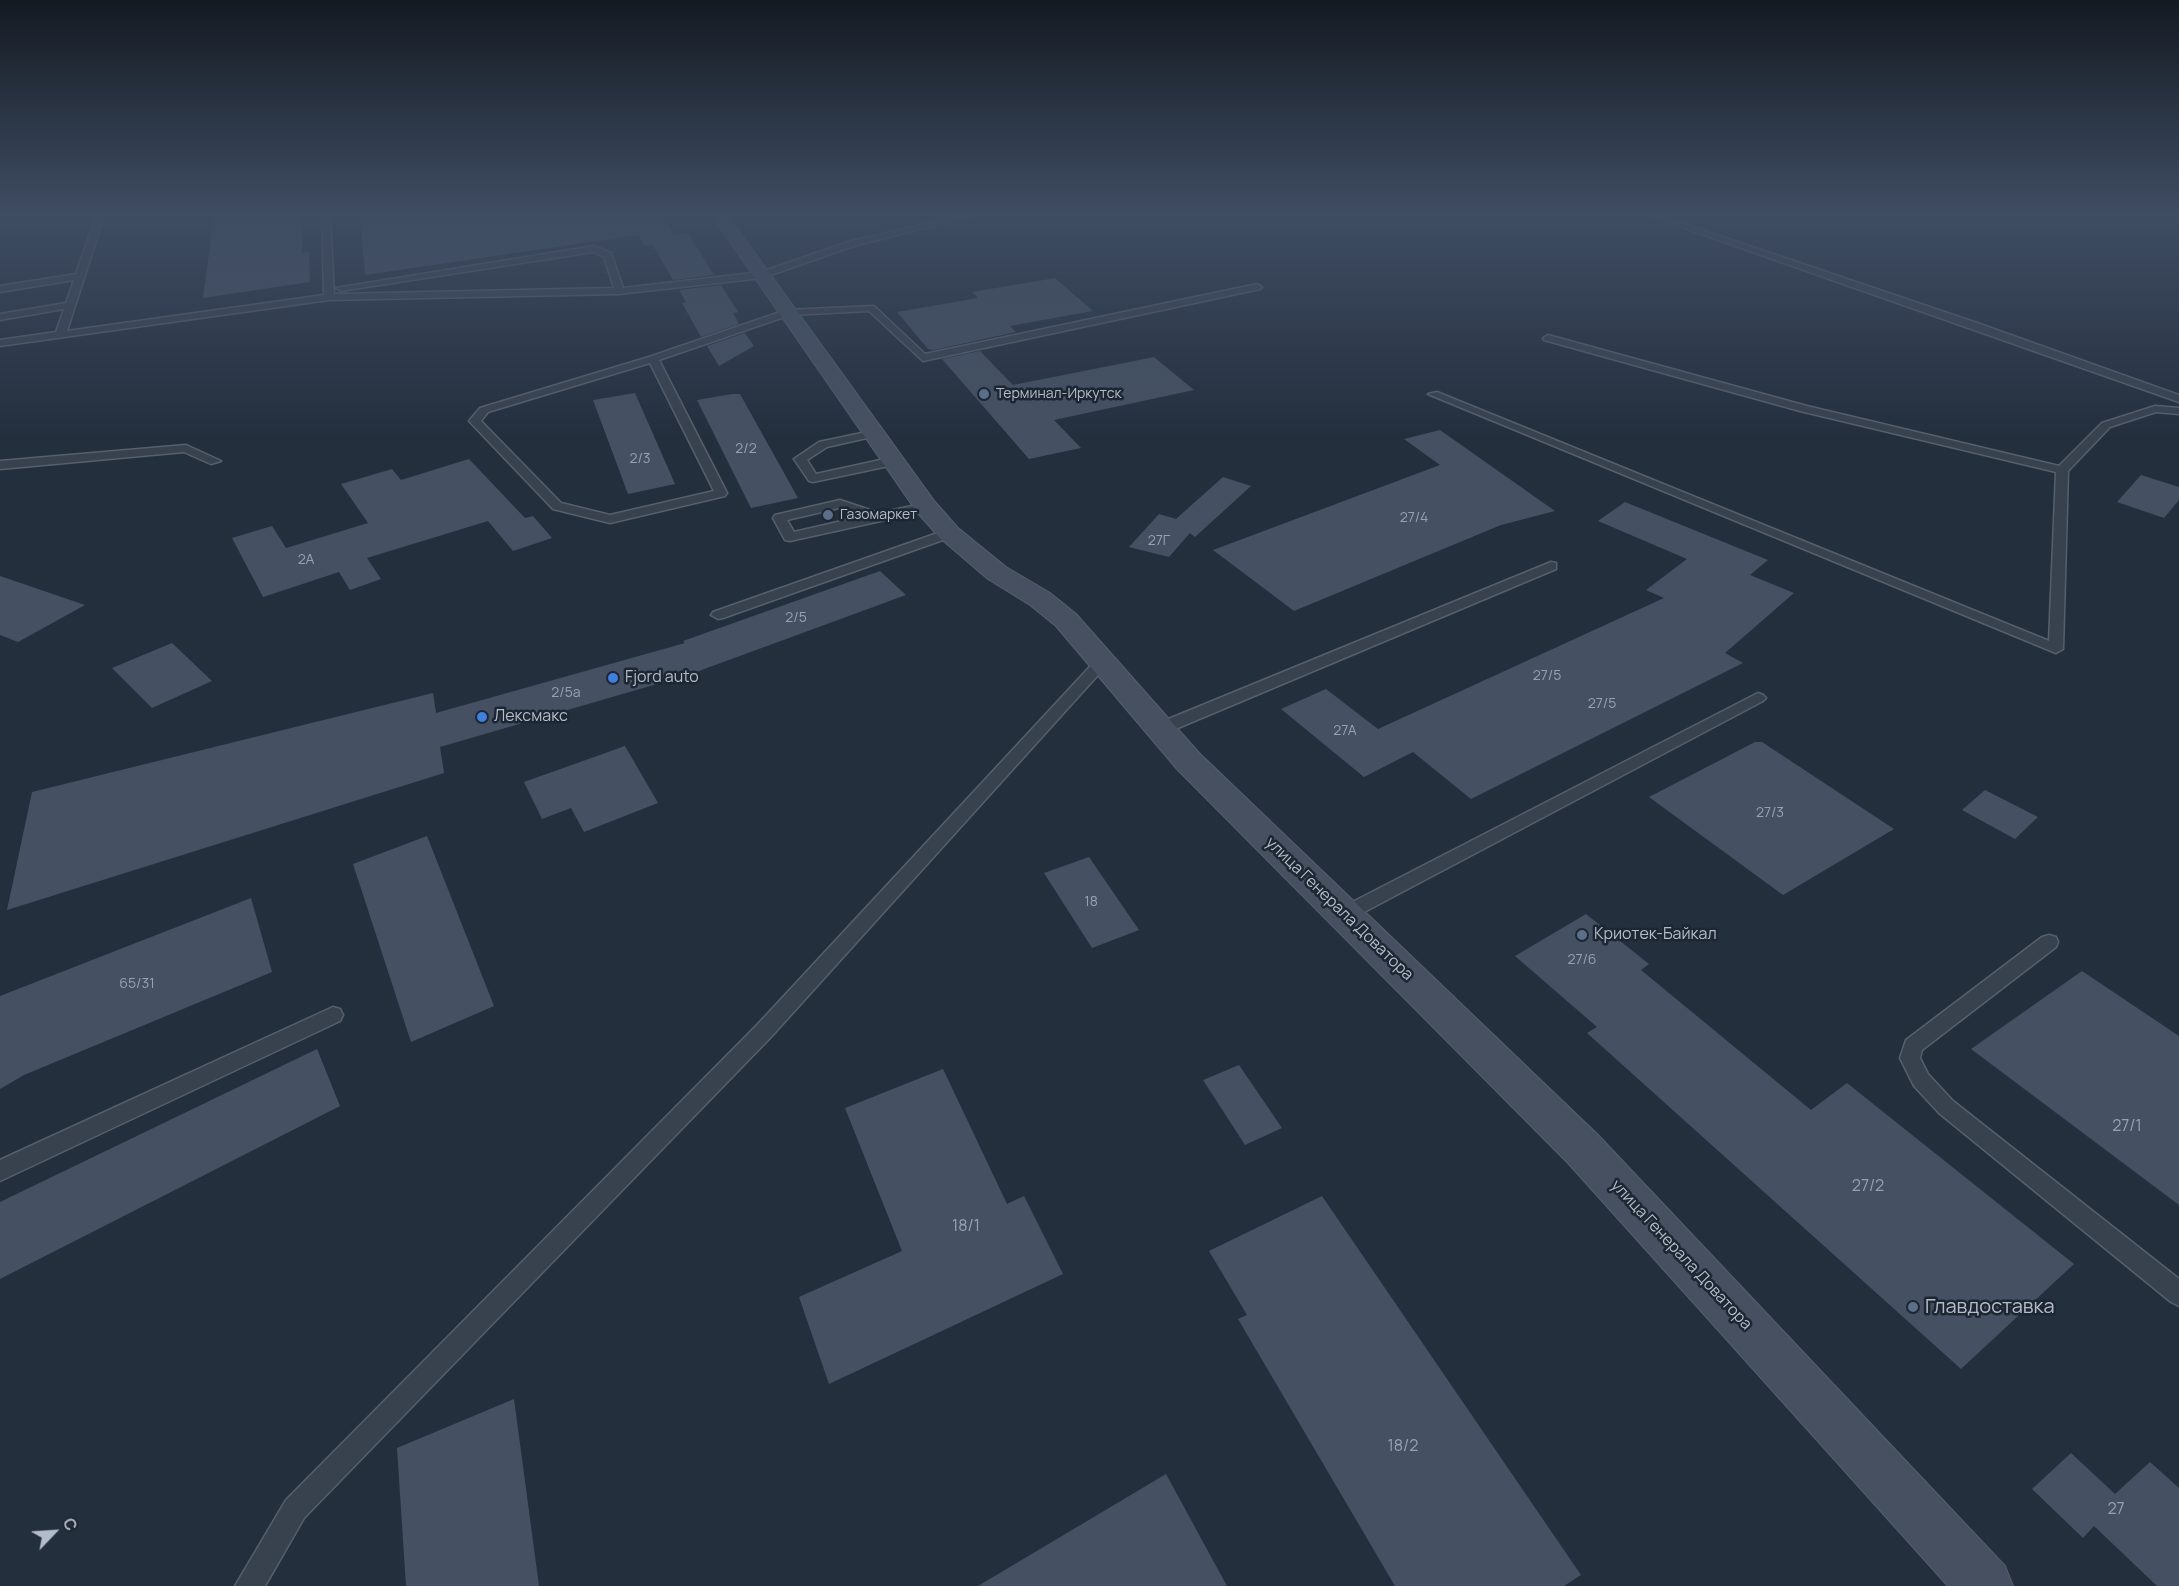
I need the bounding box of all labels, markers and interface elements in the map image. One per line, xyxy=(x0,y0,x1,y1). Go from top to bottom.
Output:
place label: Терминал-Иркутск xyxy=(996,386,1121,402)
marker: Терминал-Иркутск xyxy=(977,387,991,401)
house number: 2/2 xyxy=(735,441,757,457)
house number: 2/3 xyxy=(629,451,651,467)
place label: Газомаркет xyxy=(840,507,917,523)
marker: Газомаркет xyxy=(821,508,835,522)
house number: 27/4 xyxy=(1400,510,1428,526)
house number: 27Г xyxy=(1148,533,1170,549)
house number: 2А xyxy=(298,552,314,568)
house number: 2/5 xyxy=(785,610,807,626)
place label: Fjord auto xyxy=(625,668,699,688)
house number: 27/5 xyxy=(1533,668,1561,684)
marker: Fjord auto xyxy=(606,671,620,685)
house number: 2/5а xyxy=(551,685,581,701)
house number: 27/5 xyxy=(1588,696,1616,712)
place label: Лексмакс xyxy=(494,707,568,727)
marker: Лексмакс xyxy=(475,710,489,724)
house number: 27А xyxy=(1333,723,1357,739)
house number: 27/3 xyxy=(1756,805,1784,821)
street label: улица Генерала Доватора xyxy=(1261,833,1417,985)
house number: 18 xyxy=(1084,894,1098,910)
place label: Криотек-Байкал xyxy=(1594,925,1717,945)
marker: Криотек-Байкал xyxy=(1575,928,1589,942)
house number: 27/6 xyxy=(1567,952,1597,968)
house number: 65/31 xyxy=(119,976,155,992)
house number: 27/1 xyxy=(2112,1117,2142,1137)
street label: улица Генерала Доватора xyxy=(1606,1176,1756,1334)
house number: 27/2 xyxy=(1852,1177,1884,1197)
house number: 18/1 xyxy=(952,1217,980,1237)
place label: Главдоставка xyxy=(1925,1295,2055,1319)
marker: Главдоставка xyxy=(1906,1300,1920,1314)
house number: 18/2 xyxy=(1388,1437,1418,1457)
house number: 27 xyxy=(2107,1500,2125,1520)
north arrow xyxy=(24,1502,84,1562)
text: С xyxy=(58,1514,83,1534)

